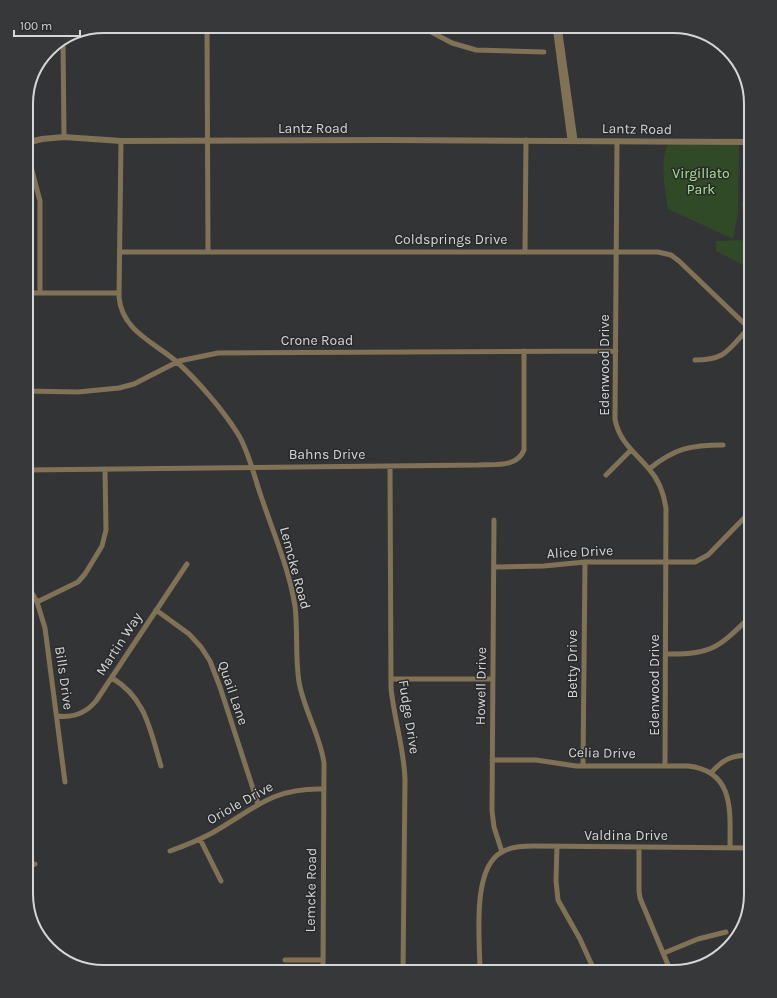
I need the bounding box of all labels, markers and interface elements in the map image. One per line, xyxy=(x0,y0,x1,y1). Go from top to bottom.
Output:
scale bar xyxy=(14,12,80,38)
text: 100 m xyxy=(20,19,52,33)
street label: Lantz Road xyxy=(278,120,348,137)
street label: Lantz Road xyxy=(602,120,672,138)
park label: Virgillato Park xyxy=(672,165,730,198)
street label: Coldsprings Drive xyxy=(395,231,507,248)
street label: Edenwood Drive xyxy=(596,314,613,416)
street label: Crone Road xyxy=(281,332,353,349)
street label: Bahns Drive xyxy=(289,446,365,463)
street label: Lemcke Road xyxy=(276,525,314,611)
street label: Alice Drive xyxy=(546,542,614,562)
street label: Martin Way xyxy=(92,609,146,679)
street label: Betty Drive xyxy=(564,630,581,698)
street label: Edenwood Drive xyxy=(646,634,663,736)
street label: Bills Drive xyxy=(51,645,77,711)
street label: Howell Drive xyxy=(472,647,490,725)
street label: Quail Lane xyxy=(214,659,252,727)
street label: Fudge Drive xyxy=(395,679,423,755)
street label: Celia Drive xyxy=(568,744,636,762)
street label: Oriole Drive xyxy=(204,778,276,828)
street label: Valdina Drive xyxy=(584,827,668,844)
street label: Lemcke Road xyxy=(302,848,320,932)

